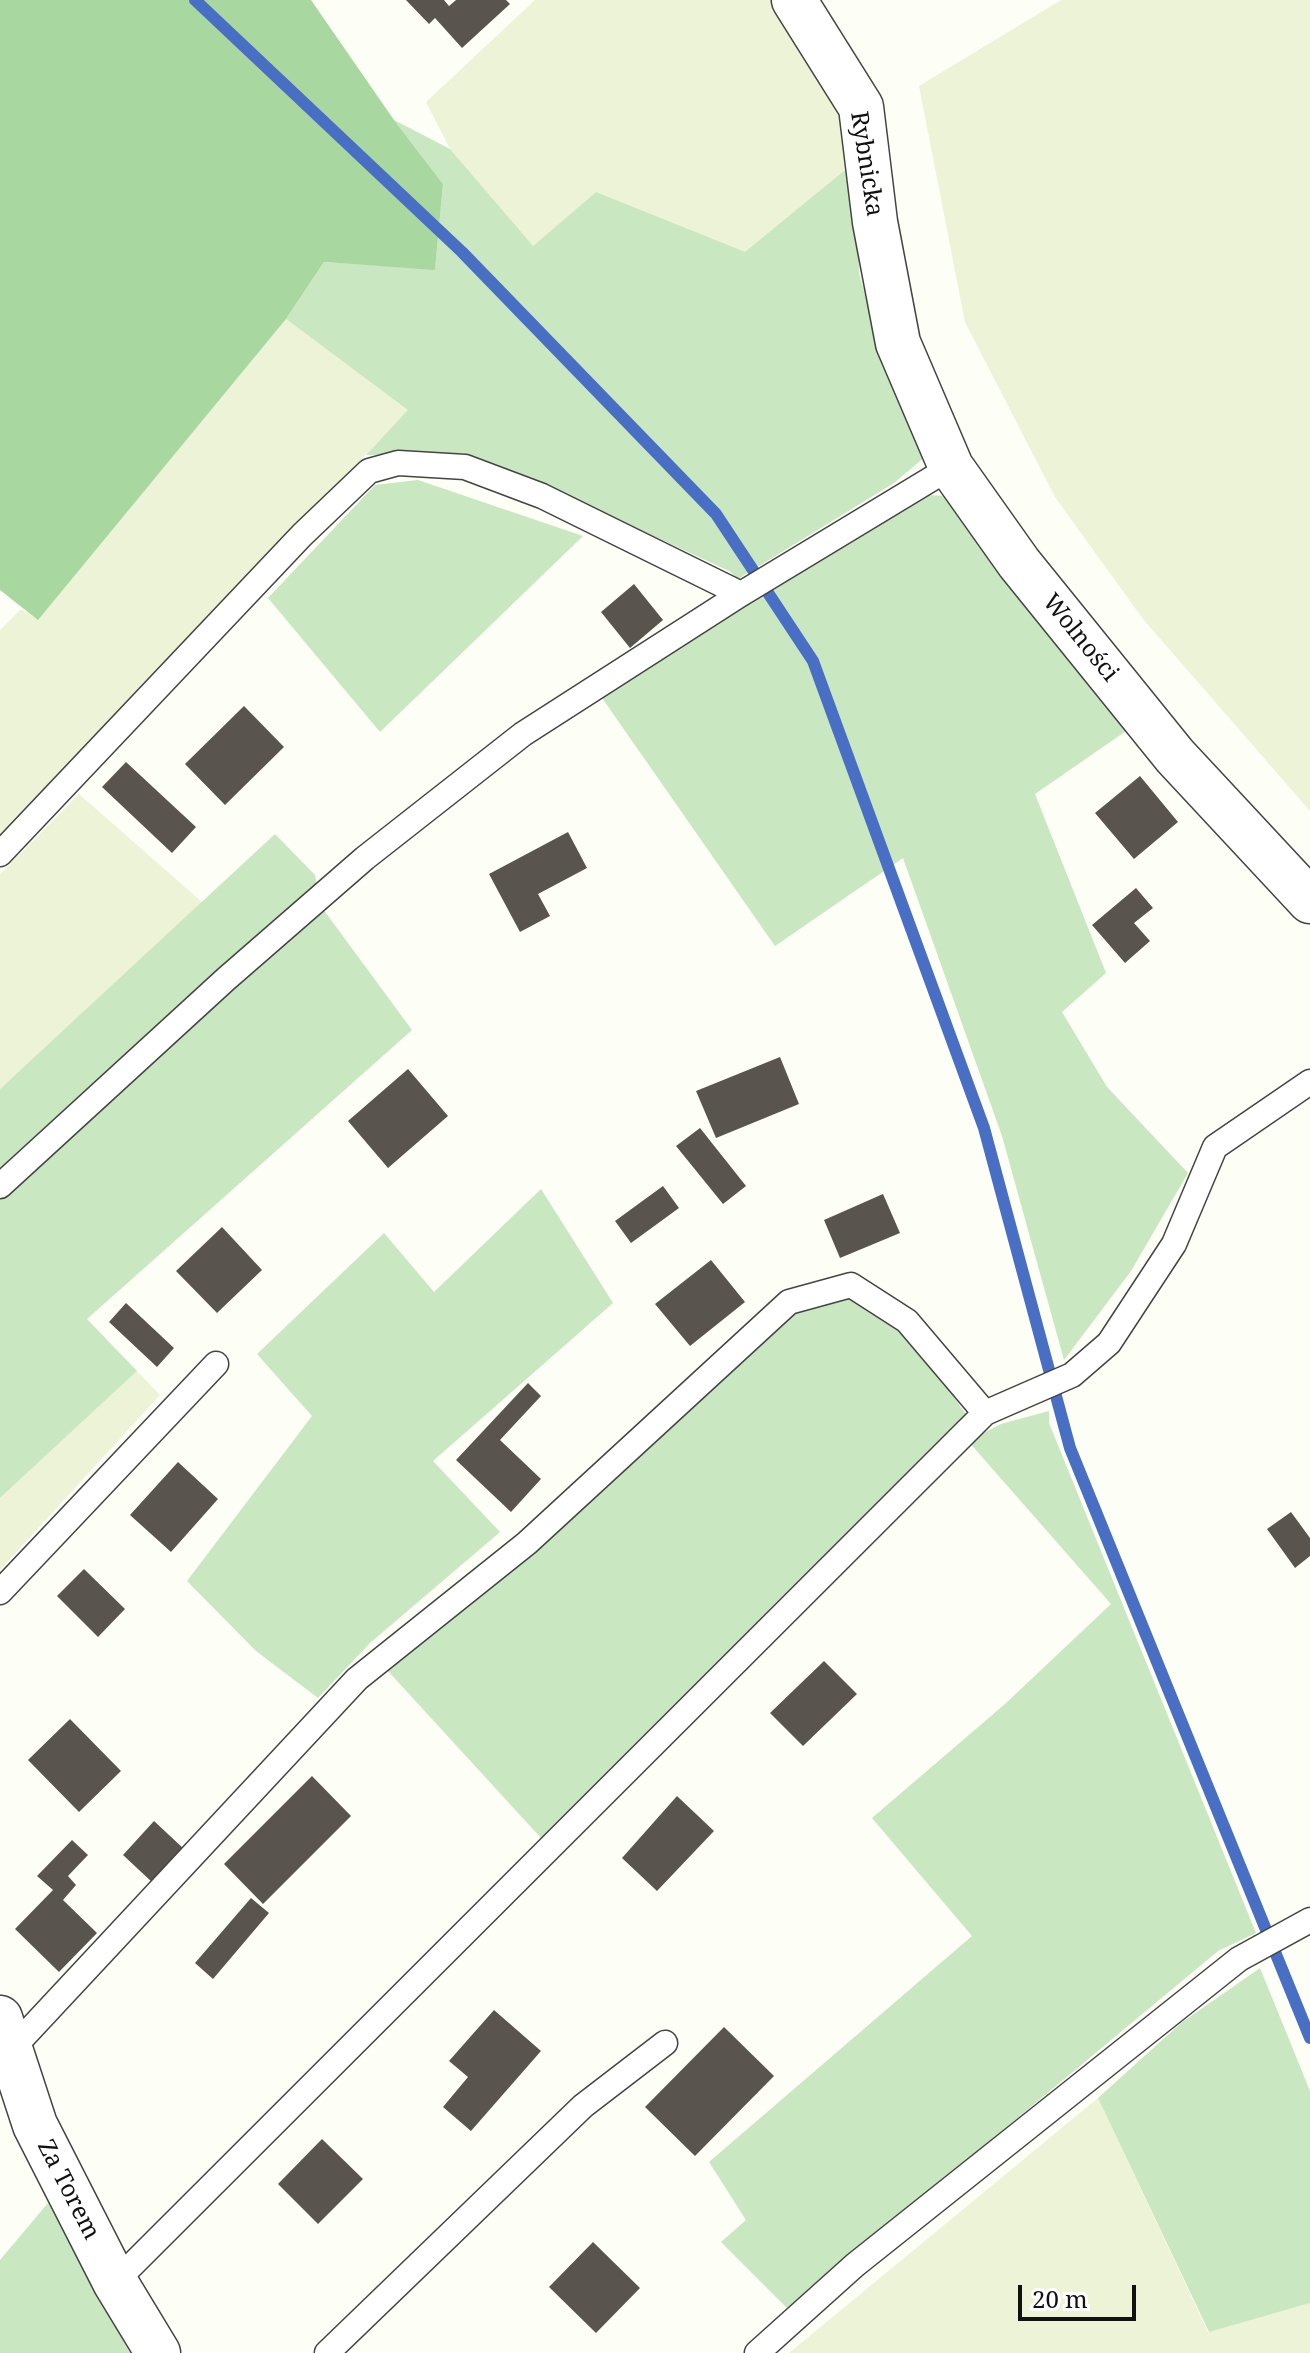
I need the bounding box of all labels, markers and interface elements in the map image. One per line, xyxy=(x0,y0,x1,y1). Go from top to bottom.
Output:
street label: Rybnicka xyxy=(843,109,889,219)
street label: Wolności xyxy=(1036,588,1124,688)
street label: Za Torem xyxy=(31,2135,105,2245)
scale bar xyxy=(1022,2269,1140,2319)
text: 20 m xyxy=(1032,2282,1088,2315)

